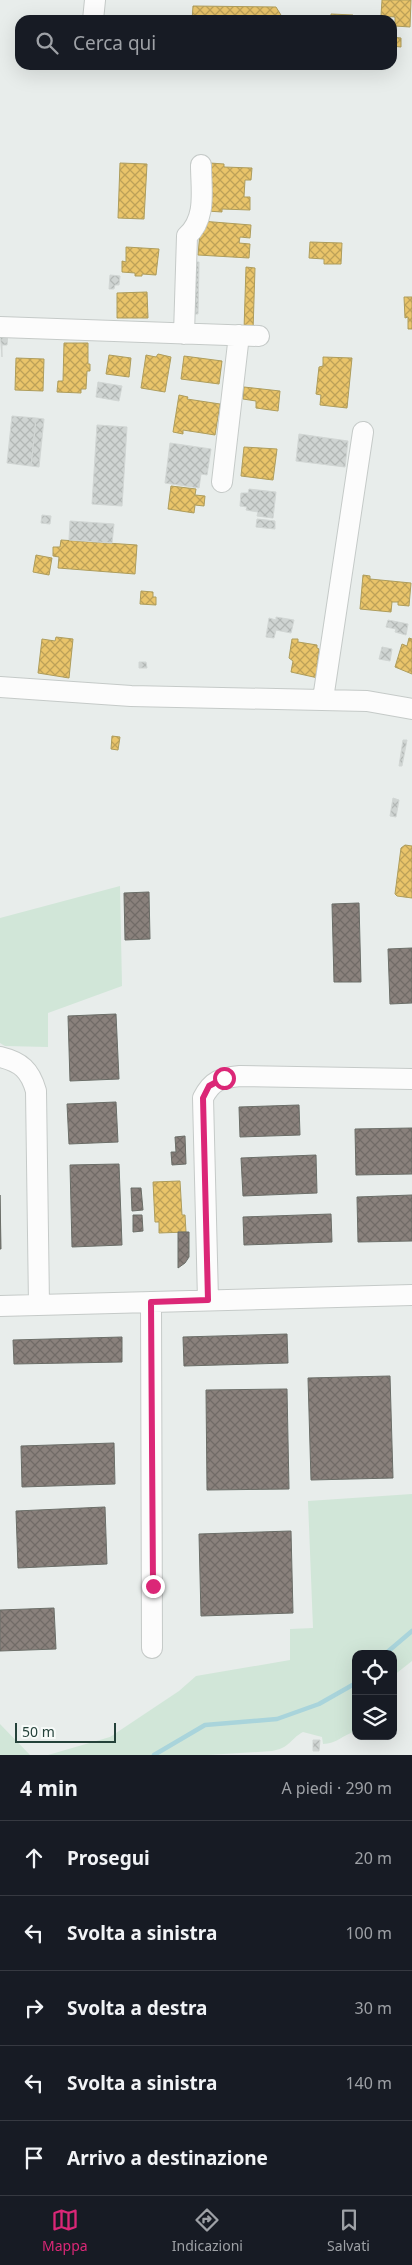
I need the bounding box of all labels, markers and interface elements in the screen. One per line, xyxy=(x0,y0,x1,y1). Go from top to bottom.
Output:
search box xyxy=(15,15,397,70)
icon: search xyxy=(33,29,61,57)
text: Cerca qui xyxy=(73,30,156,56)
route start xyxy=(213,1067,236,1090)
route end xyxy=(142,1575,165,1598)
map controls xyxy=(352,1650,397,1740)
button: locate xyxy=(352,1650,397,1695)
button: layers xyxy=(352,1695,397,1740)
scale bar xyxy=(15,1720,116,1743)
text: 50 m xyxy=(22,1722,55,1741)
text: 4 min xyxy=(20,1774,78,1802)
text: A piedi · 290 m xyxy=(281,1777,392,1799)
icon: ahead xyxy=(20,1844,48,1872)
text: Prosegui xyxy=(67,1845,150,1871)
text: 20 m xyxy=(355,1847,392,1869)
icon: left xyxy=(20,1919,48,1947)
text: Svolta a sinistra xyxy=(67,1920,217,1946)
text: 100 m xyxy=(345,1922,392,1944)
icon: right xyxy=(20,1994,48,2022)
text: Svolta a destra xyxy=(67,1995,207,2021)
text: 30 m xyxy=(355,1997,392,2019)
icon: left xyxy=(20,2069,48,2097)
text: Svolta a sinistra xyxy=(67,2070,217,2096)
text: 140 m xyxy=(345,2072,392,2094)
icon: arrive xyxy=(20,2144,48,2172)
text: Arrivo a destinazione xyxy=(67,2145,268,2171)
tab: Mappa xyxy=(42,2206,88,2255)
tab: Indicazioni xyxy=(172,2206,243,2255)
tab: Salvati xyxy=(327,2206,370,2255)

